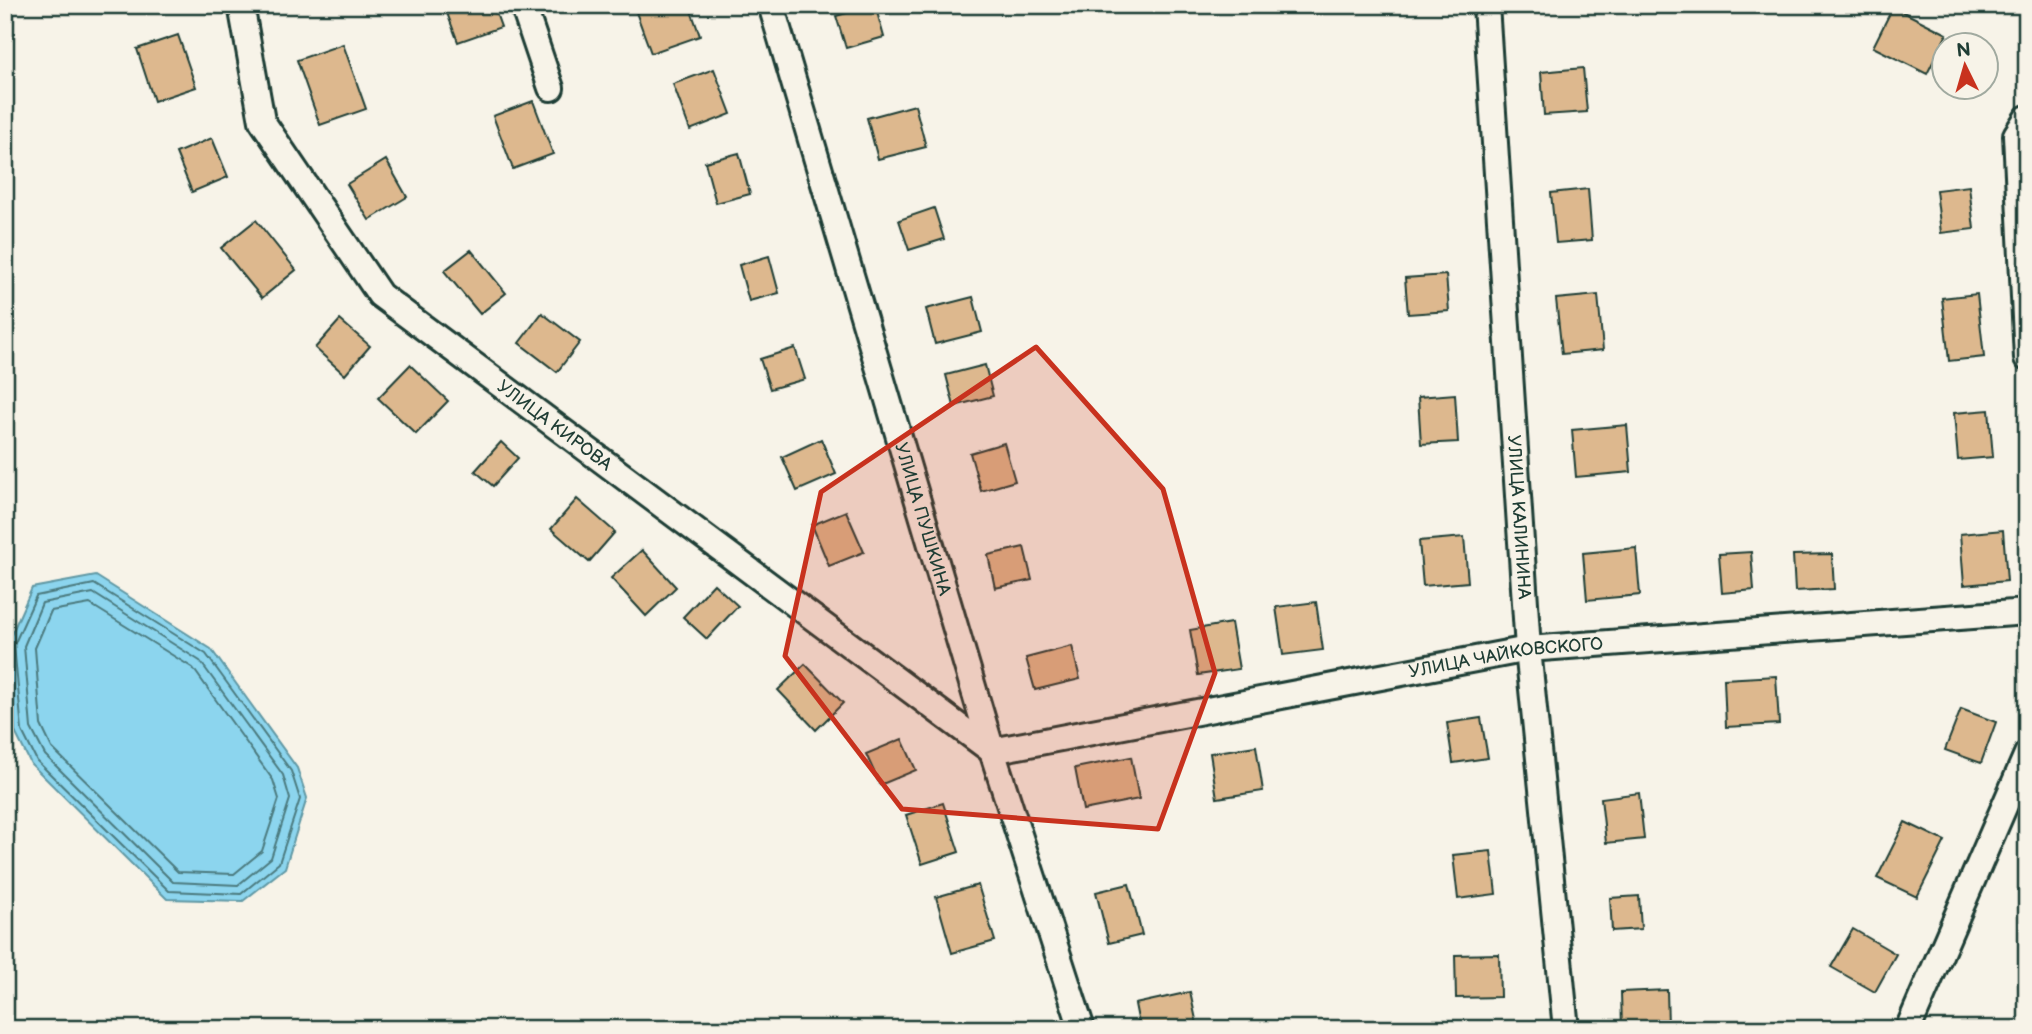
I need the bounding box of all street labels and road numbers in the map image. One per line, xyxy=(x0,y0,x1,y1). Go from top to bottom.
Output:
street label: УЛИЦА КИРОВА xyxy=(493,376,616,475)
street label: УЛИЦА КАЛИНИНА xyxy=(1504,434,1535,600)
street label: УЛИЦА ПУШКИНА xyxy=(891,440,956,598)
street label: УЛИЦА ЧАЙКОВСКОГО xyxy=(1407,633,1604,682)

